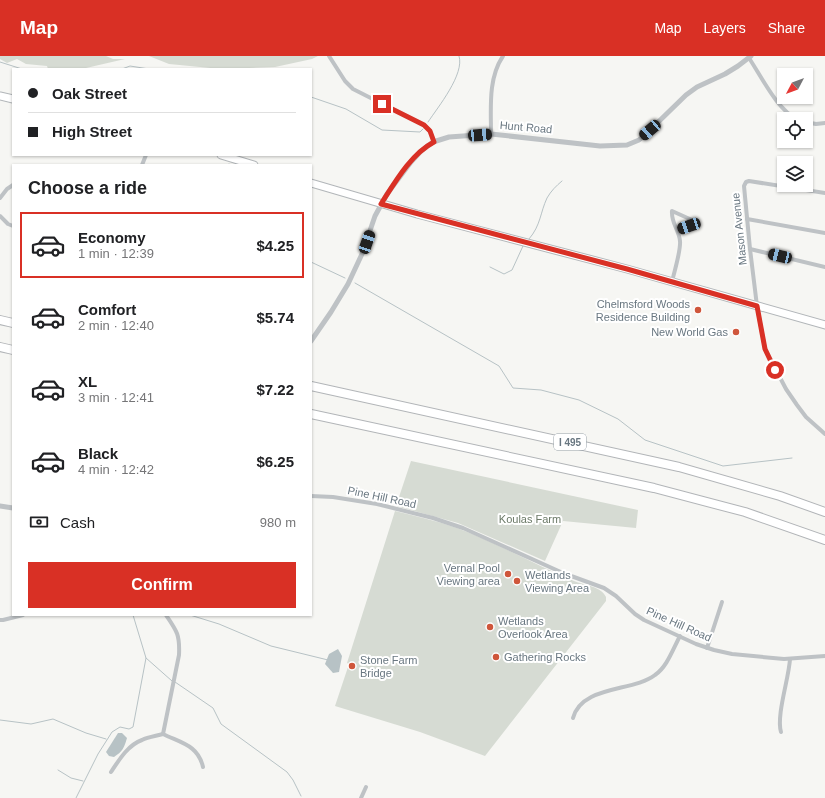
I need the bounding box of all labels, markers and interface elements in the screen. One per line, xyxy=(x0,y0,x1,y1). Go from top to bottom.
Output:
text: Map xyxy=(20,17,58,38)
text: Map xyxy=(654,20,682,36)
text: Layers xyxy=(704,20,746,36)
text: Share xyxy=(768,20,805,36)
north arrow xyxy=(777,68,813,104)
map controls xyxy=(777,68,813,192)
text: Oak Street xyxy=(52,85,127,102)
route end xyxy=(373,95,391,113)
button: locate xyxy=(777,112,813,148)
car xyxy=(637,118,663,142)
street label: Hunt Road xyxy=(499,119,553,135)
text: High Street xyxy=(52,123,132,140)
car xyxy=(468,128,492,142)
button: layers xyxy=(777,156,813,192)
text: Choose a ride xyxy=(28,178,147,198)
street label: Mason Avenue xyxy=(729,192,749,266)
car xyxy=(676,216,702,236)
icon: car xyxy=(30,227,66,263)
text: Economy xyxy=(78,229,146,246)
car xyxy=(357,229,377,255)
text: $4.25 xyxy=(256,237,294,254)
text: 1 min · 12:39 xyxy=(78,246,154,261)
car xyxy=(767,247,793,265)
place label: Chelmsford Woods Residence Building xyxy=(596,298,690,323)
icon: car xyxy=(30,299,66,335)
text: Comfort xyxy=(78,301,136,318)
marker: Chelmsford Woods Residence Building xyxy=(693,305,703,315)
text: $5.74 xyxy=(256,309,294,326)
text: 2 min · 12:40 xyxy=(78,318,154,333)
place label: New World Gas xyxy=(651,326,728,338)
marker: New World Gas xyxy=(731,327,741,337)
route start xyxy=(766,361,784,379)
icon: car xyxy=(30,371,66,407)
text: XL xyxy=(78,373,97,390)
text: $7.22 xyxy=(256,381,294,398)
text: 3 min · 12:41 xyxy=(78,390,154,405)
road number: I 495 xyxy=(554,434,586,450)
icon: car xyxy=(30,443,66,479)
text: Black xyxy=(78,445,118,462)
text: $6.25 xyxy=(256,453,294,470)
text: 4 min · 12:42 xyxy=(78,462,154,477)
street label: Pine Hill Road xyxy=(347,484,417,510)
icon: cash xyxy=(28,511,50,533)
park label: Koulas Farm xyxy=(499,513,561,525)
text: Cash xyxy=(60,514,95,531)
text: 980 m xyxy=(260,515,296,530)
button: Confirm xyxy=(28,562,296,608)
place label: Vernal Pool Viewing area xyxy=(437,562,501,587)
marker: Vernal Pool Viewing area xyxy=(503,569,513,579)
place label: Wetlands Viewing Area xyxy=(525,569,590,594)
marker: Wetlands Viewing Area xyxy=(512,576,522,586)
street label: Pine Hill Road xyxy=(645,604,713,644)
place label: Wetlands Overlook Area xyxy=(498,615,569,640)
marker: Wetlands Overlook Area xyxy=(485,622,495,632)
place label: Gathering Rocks xyxy=(504,651,586,663)
marker: Gathering Rocks xyxy=(491,652,501,662)
place label: Stone Farm Bridge xyxy=(360,654,417,679)
marker: Stone Farm Bridge xyxy=(347,661,357,671)

